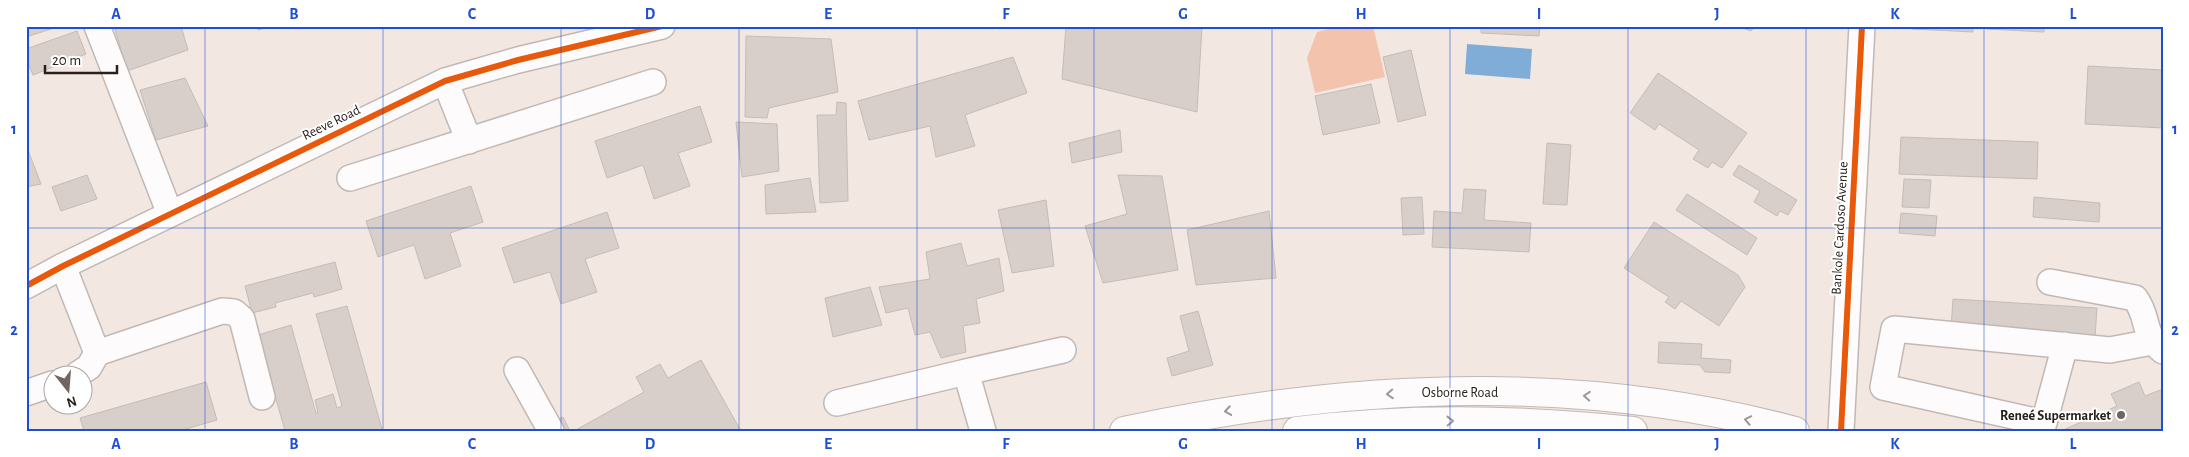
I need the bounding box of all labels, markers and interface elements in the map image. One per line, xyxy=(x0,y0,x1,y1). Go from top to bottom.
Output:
text: A xyxy=(111,6,121,22)
text: B xyxy=(289,6,299,22)
text: C xyxy=(468,6,477,22)
text: D xyxy=(645,6,656,22)
text: E xyxy=(824,6,832,22)
text: F xyxy=(1002,6,1010,22)
text: G xyxy=(1178,6,1188,22)
text: H xyxy=(1355,6,1367,22)
text: I xyxy=(1537,6,1541,22)
text: J xyxy=(1714,6,1720,22)
text: K xyxy=(1890,6,1900,22)
text: L xyxy=(2070,6,2077,22)
scale bar xyxy=(45,42,118,74)
text: 20 m xyxy=(52,53,81,68)
street label: Reeve Road xyxy=(300,103,363,143)
text: 1 xyxy=(11,121,17,137)
text: 1 xyxy=(2172,121,2178,137)
street label: Bankole Cardoso Avenue xyxy=(1830,161,1850,295)
text: 2 xyxy=(10,322,18,338)
text: 2 xyxy=(2171,322,2179,338)
north arrow xyxy=(42,364,92,414)
street label: Osborne Road xyxy=(1422,386,1498,400)
one-way arrow xyxy=(1385,388,1393,399)
one-way arrow xyxy=(1583,391,1591,402)
text: N xyxy=(65,393,78,410)
one-way arrow xyxy=(1224,405,1233,415)
place label: Reneé Supermarket xyxy=(2000,409,2111,423)
marker: Reneé Supermarket xyxy=(2115,409,2127,421)
one-way arrow xyxy=(1743,415,1752,425)
one-way arrow xyxy=(1447,416,1455,427)
text: A xyxy=(111,436,121,452)
text: B xyxy=(289,436,299,452)
text: C xyxy=(468,436,477,452)
text: D xyxy=(645,436,656,452)
text: E xyxy=(824,436,832,452)
text: F xyxy=(1002,436,1010,452)
text: G xyxy=(1178,436,1188,452)
text: H xyxy=(1355,436,1367,452)
text: I xyxy=(1537,436,1541,452)
text: J xyxy=(1714,436,1720,452)
text: K xyxy=(1890,436,1900,452)
text: L xyxy=(2070,436,2077,452)

